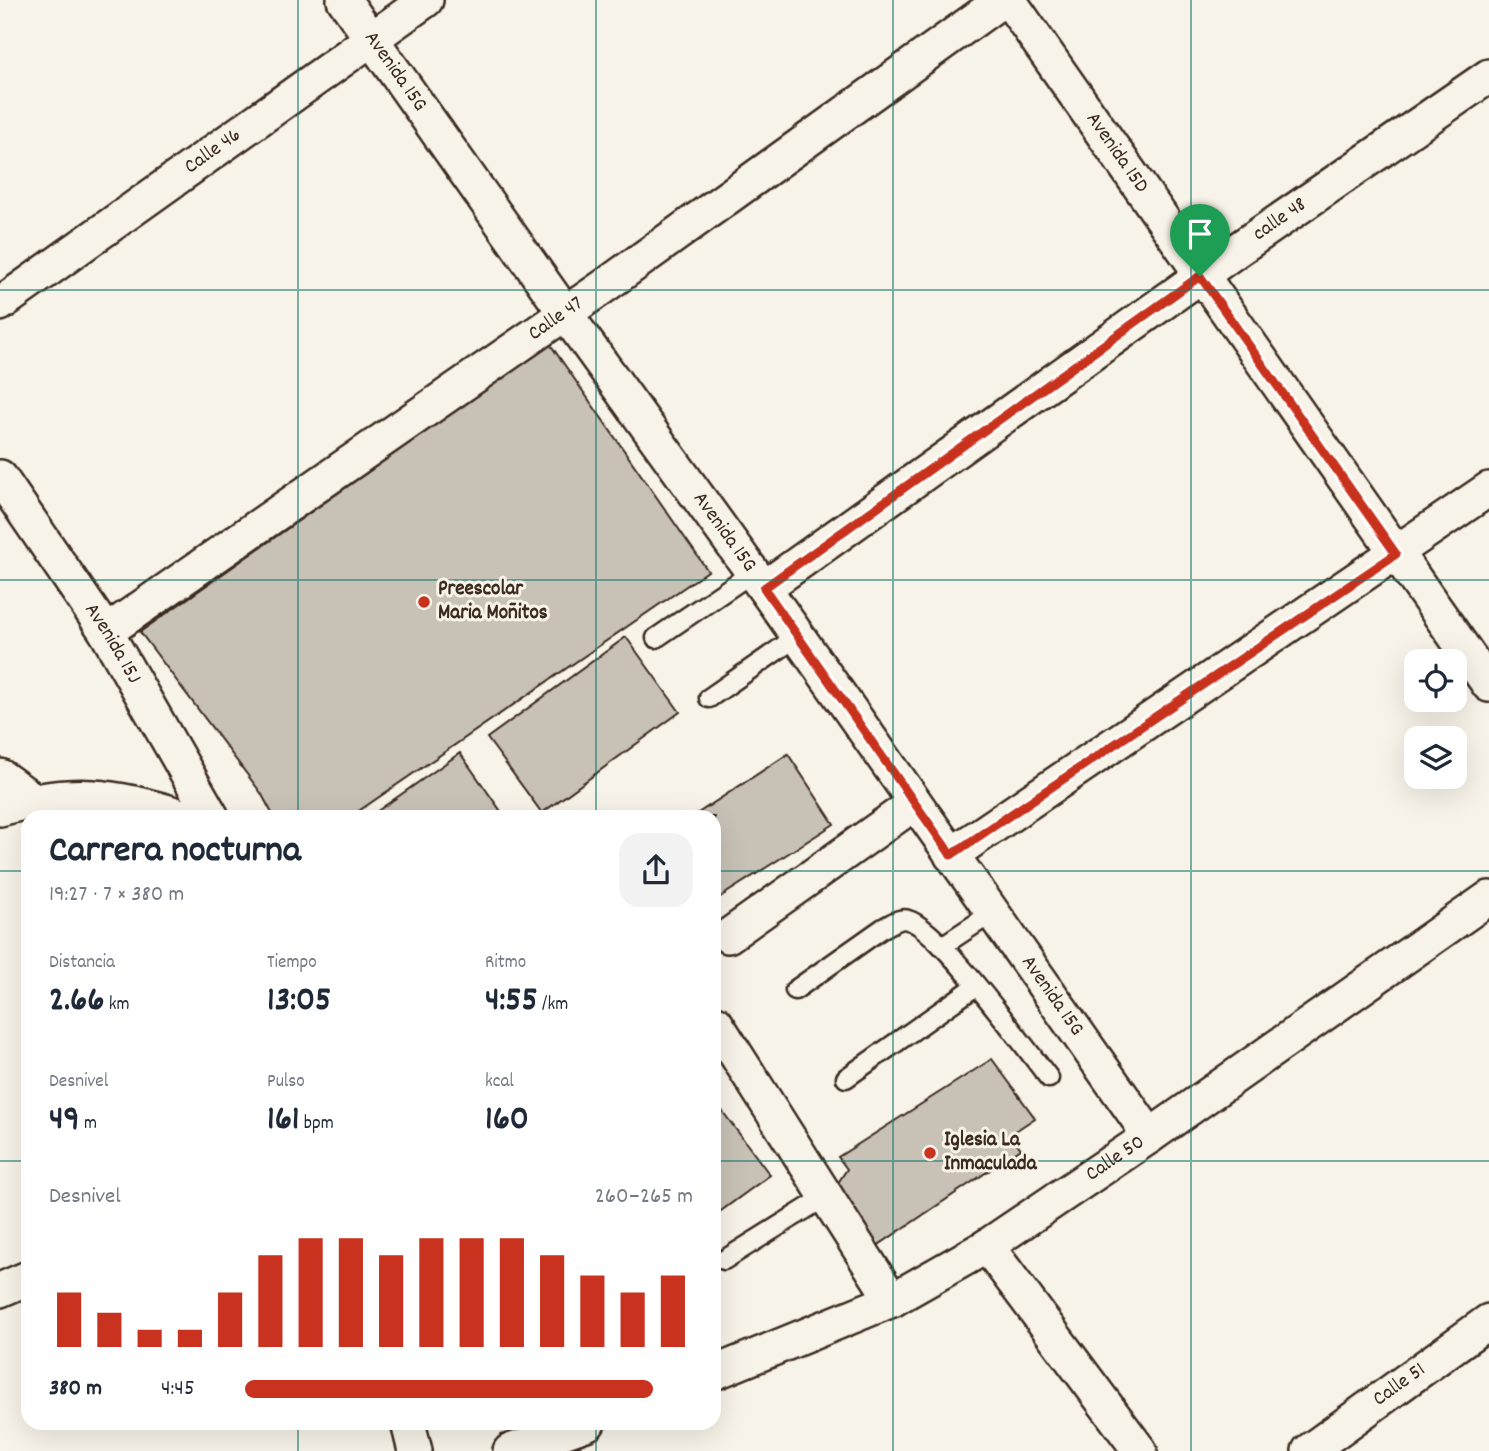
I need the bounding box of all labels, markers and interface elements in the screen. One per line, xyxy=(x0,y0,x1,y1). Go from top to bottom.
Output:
street label: Avenida 15G xyxy=(356,25,434,118)
street label: Avenida 15D xyxy=(1077,107,1155,200)
street label: Calle 46 xyxy=(179,121,248,182)
street label: calle 48 xyxy=(1247,191,1313,249)
pin xyxy=(1170,204,1230,276)
icon: arrive xyxy=(1181,215,1219,253)
street label: Calle 47 xyxy=(523,290,590,349)
street label: Avenida 15G xyxy=(685,486,763,579)
place label: Preescolar Maria Moñitos xyxy=(438,575,548,629)
marker: Preescolar Maria Moñitos xyxy=(416,594,432,610)
street label: Avenida 15J xyxy=(76,597,148,690)
map controls xyxy=(1404,649,1467,789)
button: locate xyxy=(1404,649,1467,712)
button: layers xyxy=(1404,726,1467,789)
text: Carrera nocturna xyxy=(49,825,301,880)
button: share xyxy=(619,833,693,907)
text: 19:27 · 7 × 380 m xyxy=(49,879,184,912)
text: Distancia xyxy=(49,950,115,977)
text: Tiempo xyxy=(267,950,317,977)
text: Ritmo xyxy=(485,950,526,977)
street label: Avenida 15G xyxy=(1013,950,1090,1043)
text: 2.66 xyxy=(49,977,104,1027)
text: 13:05 xyxy=(267,977,331,1027)
text: 4:55 xyxy=(485,977,538,1027)
text: km xyxy=(104,992,130,1019)
text: /km xyxy=(538,992,568,1019)
text: Desnivel xyxy=(49,1069,108,1096)
text: Pulso xyxy=(267,1069,305,1096)
text: kcal xyxy=(485,1069,514,1096)
text: 49 xyxy=(49,1096,80,1146)
text: 161 xyxy=(267,1096,299,1146)
text: 160 xyxy=(485,1096,529,1146)
text: m xyxy=(80,1111,97,1138)
text: bpm xyxy=(299,1111,334,1138)
place label: Iglesia La Inmaculada xyxy=(944,1126,1038,1180)
street label: Calle 50 xyxy=(1080,1128,1151,1190)
marker: Iglesia La Inmaculada xyxy=(922,1145,938,1161)
text: Desnivel xyxy=(49,1181,121,1214)
text: 260–265 m xyxy=(595,1181,693,1214)
street label: Calle 51 xyxy=(1367,1356,1432,1415)
text: 380 m xyxy=(49,1373,102,1406)
text: 4:45 xyxy=(161,1373,195,1406)

